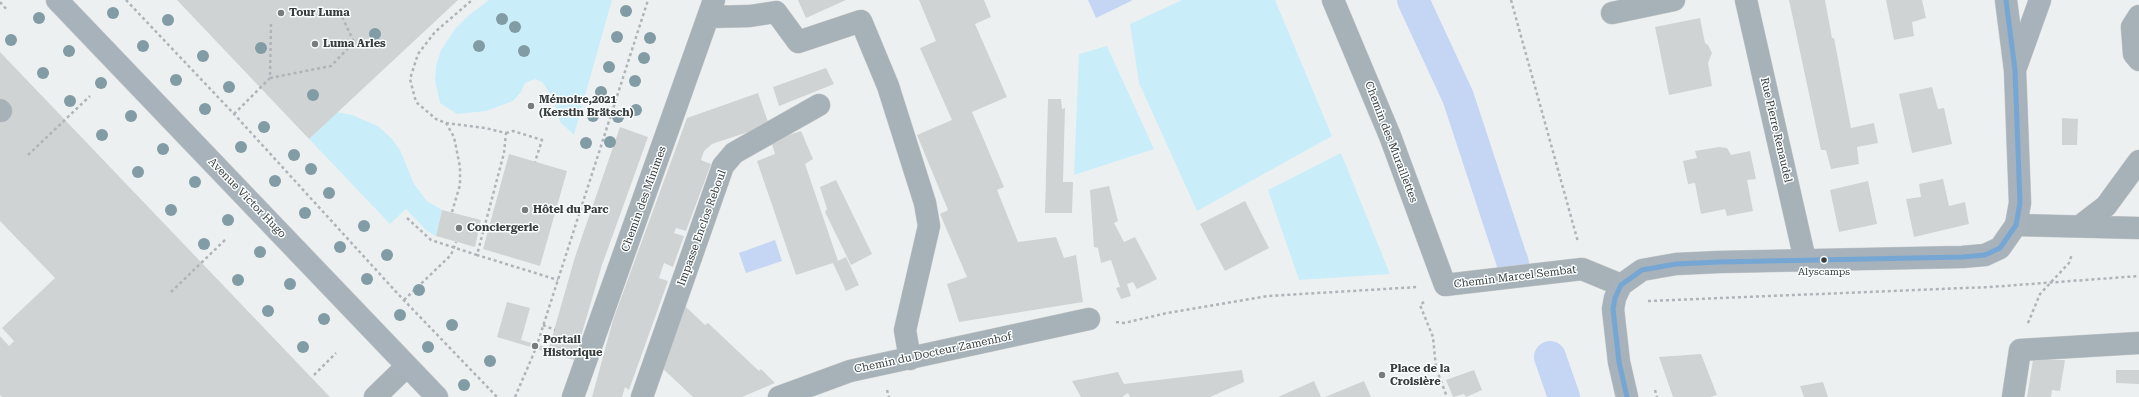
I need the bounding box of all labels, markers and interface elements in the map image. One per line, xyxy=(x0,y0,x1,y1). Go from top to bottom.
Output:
place label: Tour Luma xyxy=(289,6,350,20)
marker: Tour Luma xyxy=(276,8,286,18)
place label: Luma Arles xyxy=(323,37,386,51)
marker: Luma Arles xyxy=(310,39,320,49)
street label: Rue Pierre Renaudel xyxy=(1758,76,1794,184)
street label: Chemin des Muraillettes xyxy=(1362,79,1420,205)
place label: Mémoire,2021 (Kerstin Brätsch) xyxy=(539,93,634,119)
marker: Mémoire,2021 (Kerstin Brätsch) xyxy=(526,101,536,111)
street label: Chemin des Minimes xyxy=(619,144,669,254)
street label: Avenue Victor Hugo xyxy=(205,155,289,241)
street label: Impasse Enclos Reboul xyxy=(675,168,729,288)
place label: Hôtel du Parc xyxy=(533,203,609,217)
marker: Hôtel du Parc xyxy=(520,205,530,215)
place label: Conciergerie xyxy=(467,221,539,235)
marker: Conciergerie xyxy=(454,223,464,233)
marker: Alyscamps xyxy=(1819,255,1829,265)
street label: Chemin Marcel Sembat xyxy=(1453,263,1577,291)
place label: Alyscamps xyxy=(1798,266,1850,278)
street label: Chemin du Docteur Zamenhof xyxy=(853,330,1013,376)
place label: Portail Historique xyxy=(543,333,602,359)
marker: Portail Historique xyxy=(530,341,540,351)
place label: Place de la Croisière xyxy=(1390,362,1450,388)
marker: Place de la Croisière xyxy=(1377,370,1387,380)

